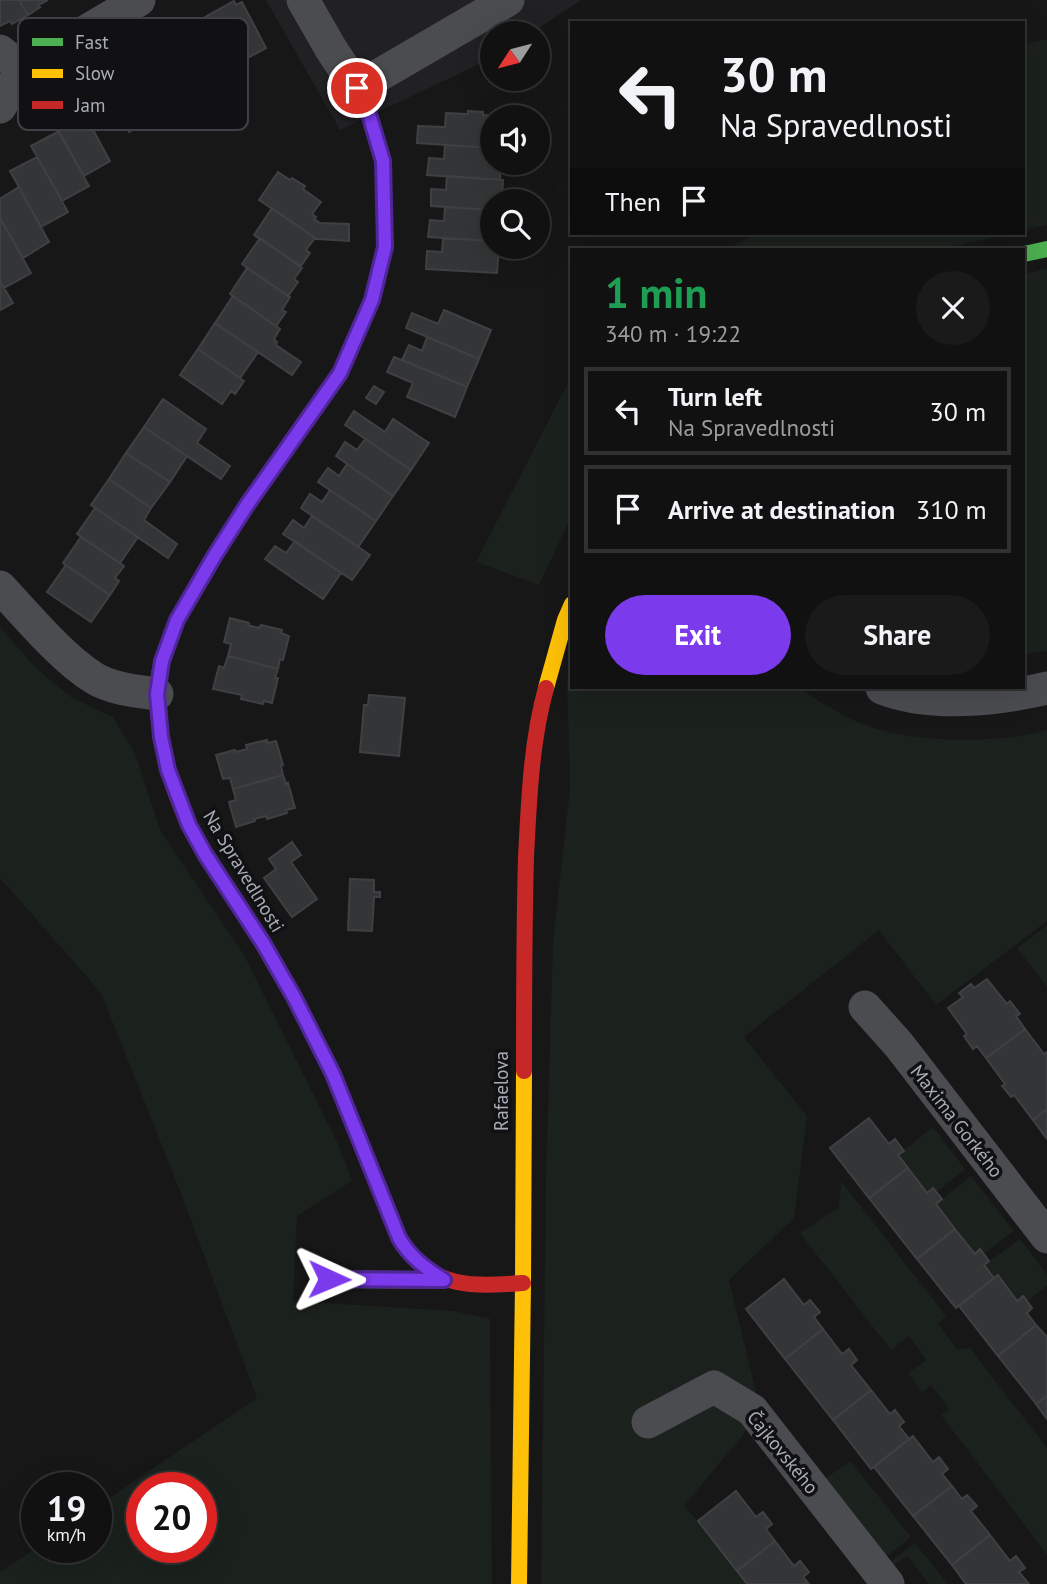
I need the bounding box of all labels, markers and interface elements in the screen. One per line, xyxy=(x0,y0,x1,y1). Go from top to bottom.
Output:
legend xyxy=(18,18,248,130)
north arrow xyxy=(480,21,550,91)
map controls xyxy=(480,21,550,259)
text: Fast xyxy=(75,30,109,54)
text: 30 m xyxy=(720,42,827,106)
icon: left xyxy=(605,49,696,140)
pin xyxy=(327,58,387,118)
text: Slow xyxy=(75,61,115,85)
icon: arrive xyxy=(338,69,376,107)
text: Jam xyxy=(74,93,105,117)
text: Na Spravedlnosti xyxy=(720,104,952,146)
button: sound xyxy=(480,105,550,175)
icon: arrive xyxy=(675,182,713,220)
text: Then xyxy=(605,185,661,218)
button: search xyxy=(480,189,550,259)
text: 1 min xyxy=(605,265,707,320)
button: close xyxy=(916,271,990,345)
text: 340 m · 19:22 xyxy=(605,319,741,348)
text: Turn left xyxy=(668,380,762,413)
icon: left xyxy=(609,392,647,430)
text: 30 m xyxy=(930,395,986,428)
text: Na Spravedlnosti xyxy=(668,413,835,442)
icon: arrive xyxy=(609,490,647,528)
text: Arrive at destination xyxy=(668,493,895,526)
text: 310 m xyxy=(916,493,987,526)
button: Exit xyxy=(605,595,791,675)
button: Share xyxy=(805,595,990,675)
street label: Na Spravedlnosti xyxy=(198,806,290,936)
street label: Rafaelova xyxy=(489,1051,513,1131)
street label: Maxima Gorkého xyxy=(905,1060,1009,1182)
position arrow xyxy=(292,1242,366,1316)
street label: Čajkovského xyxy=(742,1406,824,1498)
speed limit sign: 20 xyxy=(126,1472,217,1563)
text: 19 xyxy=(47,1485,86,1531)
text: km/h xyxy=(47,1523,86,1546)

